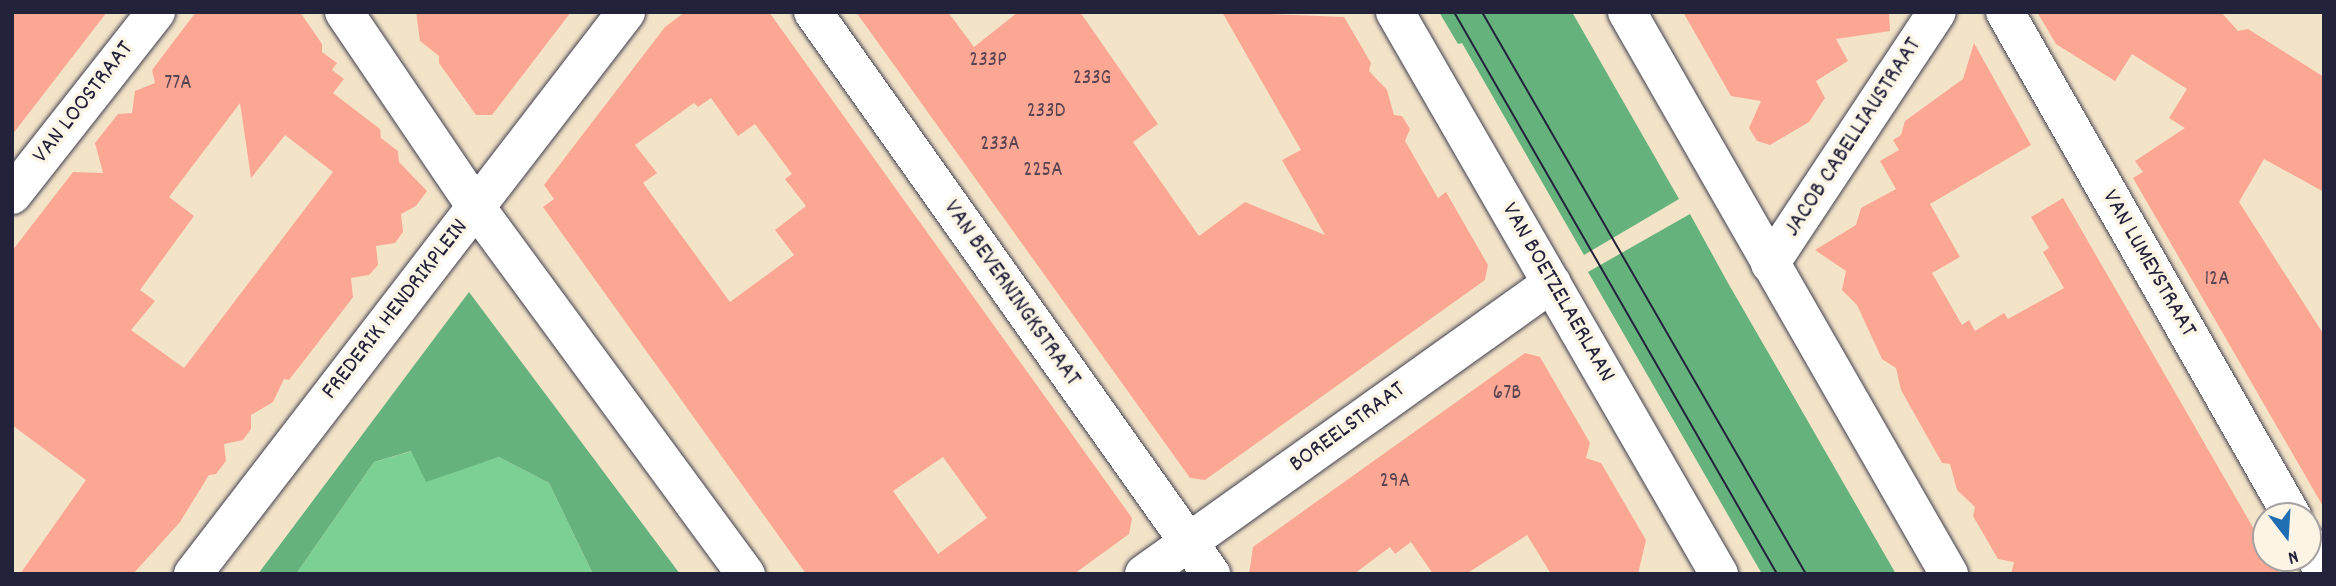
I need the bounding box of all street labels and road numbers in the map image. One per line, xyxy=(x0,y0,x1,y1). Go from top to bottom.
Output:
street label: JACOB CABELLIAUSTRAAT xyxy=(1779,33,1929,243)
street label: VAN LOOSTRAAT xyxy=(27,36,141,170)
street label: VAN LUMEYSTRAAT xyxy=(2094,185,2202,343)
street label: VAN BEVERNINGKSTRAAT xyxy=(936,195,1086,393)
street label: VAN BOETZELAERLAAN xyxy=(1494,198,1620,388)
street label: FREDERIK HENDRIKPLEIN xyxy=(317,214,475,406)
street label: BOREELSTRAAT xyxy=(1284,376,1412,480)

